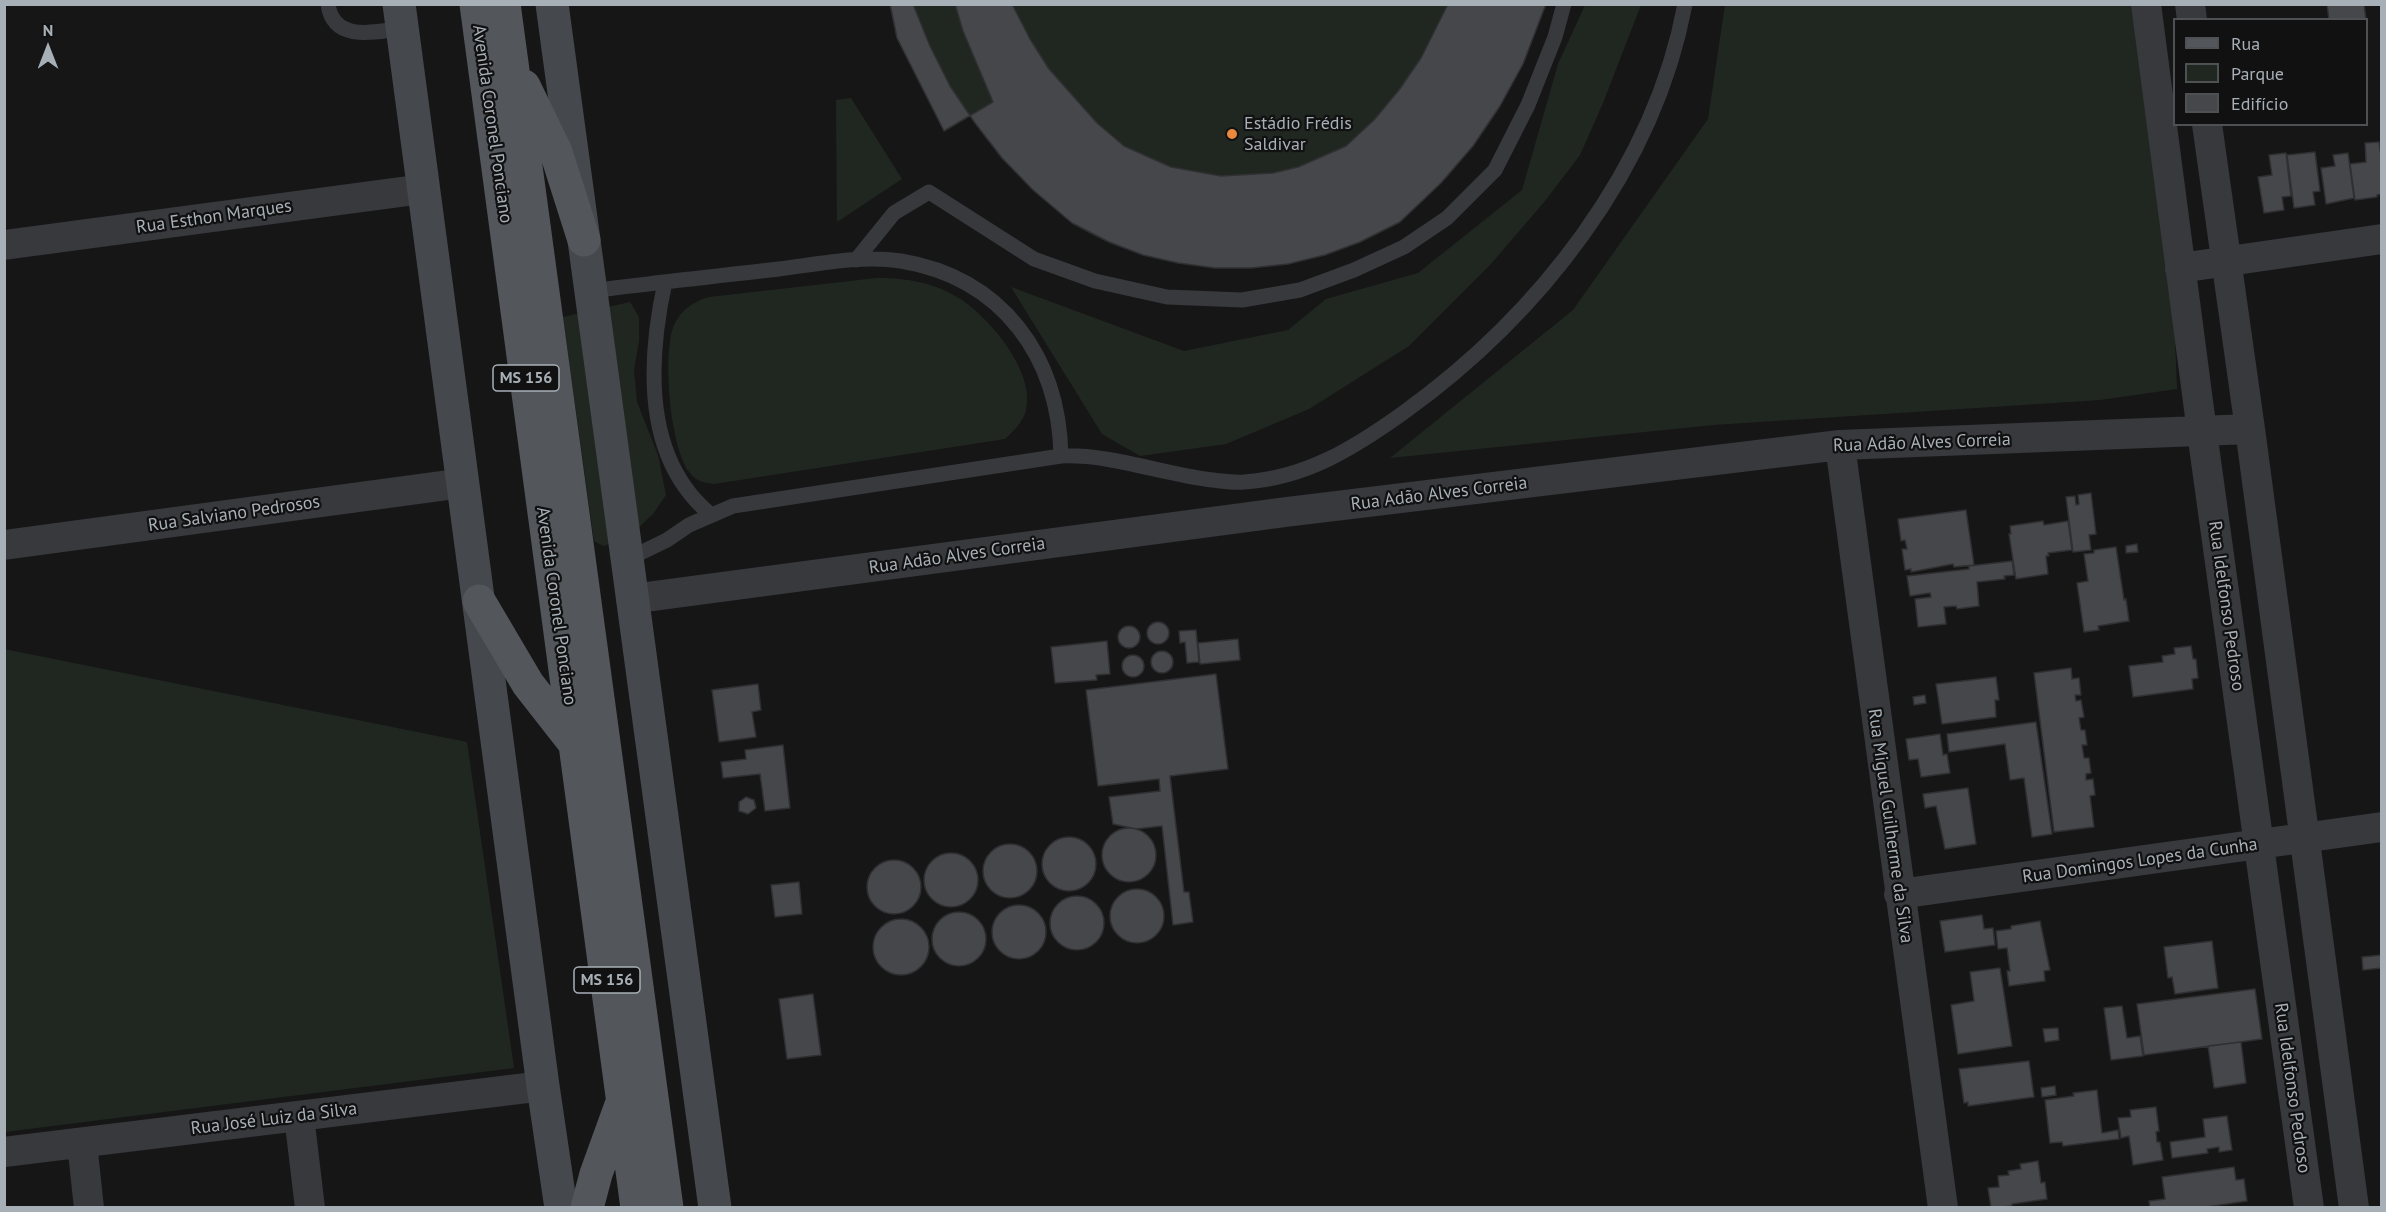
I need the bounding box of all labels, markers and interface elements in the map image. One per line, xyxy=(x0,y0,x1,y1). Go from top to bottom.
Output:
north arrow xyxy=(18,18,78,78)
legend xyxy=(2173,18,2368,126)
text: N xyxy=(43,20,53,40)
street label: Avenida Coronel Ponciano xyxy=(467,23,517,225)
text: Rua xyxy=(2231,32,2260,55)
text: Parque xyxy=(2231,62,2284,85)
text: Edifício xyxy=(2231,92,2288,115)
place label: Estádio Frédis Saldivar xyxy=(1244,113,1352,156)
marker: Estádio Frédis Saldivar xyxy=(1225,127,1239,141)
street label: Rua Esthon Marques xyxy=(135,195,293,239)
road number: MS 156 xyxy=(493,365,559,391)
street label: Rua Adão Alves Correia xyxy=(1833,429,2011,457)
street label: Rua Adão Alves Correia xyxy=(1349,472,1529,516)
street label: Rua Salviano Pedrosos xyxy=(147,491,321,537)
street label: Avenida Coronel Ponciano xyxy=(531,505,581,707)
street label: Rua Idelfonso Pedroso xyxy=(2203,520,2249,692)
street label: Rua Adão Alves Correia xyxy=(867,533,1047,579)
street label: Rua Miguel Guilherme da Silva xyxy=(1863,707,1917,945)
street label: Rua Domingos Lopes da Cunha xyxy=(2021,834,2259,888)
road number: MS 156 xyxy=(574,967,640,993)
street label: Rua Idelfonso Pedroso xyxy=(2269,1002,2315,1174)
street label: Rua José Luiz da Silva xyxy=(190,1098,358,1140)

